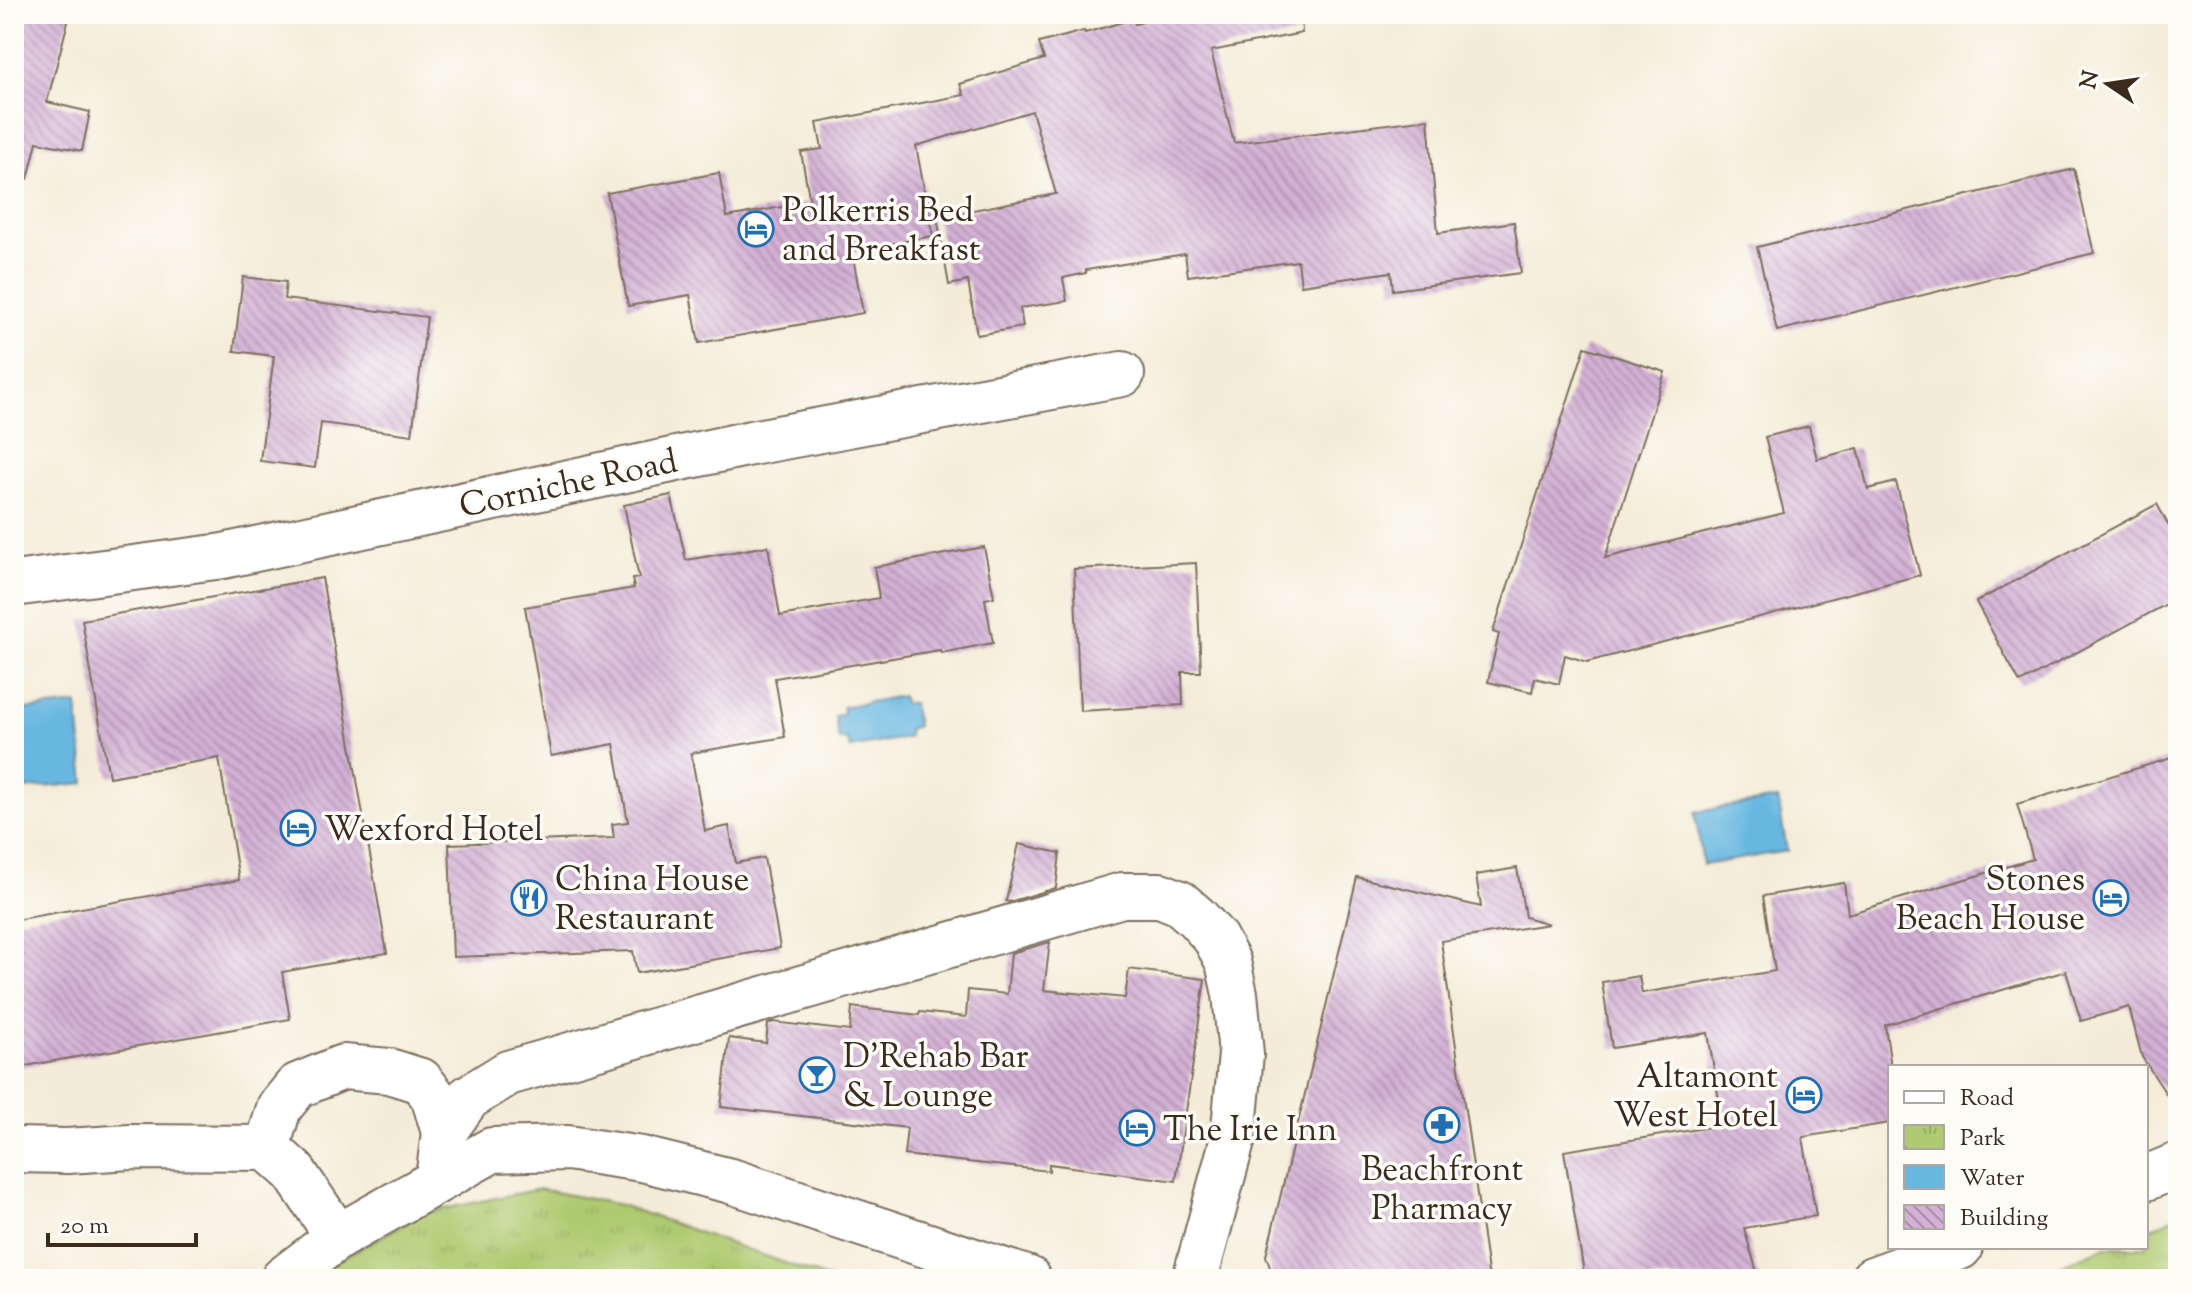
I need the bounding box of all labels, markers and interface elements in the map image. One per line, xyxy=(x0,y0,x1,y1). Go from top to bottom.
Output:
north arrow xyxy=(2068,44,2148,124)
text: N xyxy=(2074,68,2109,92)
place label: Polkerris Bed and Breakfast xyxy=(782,188,981,276)
hotel icon: Polkerris Bed and Breakfast xyxy=(737,210,775,248)
street label: Corniche Road xyxy=(455,438,682,532)
place label: Wexford Hotel xyxy=(324,807,544,856)
hotel icon: Wexford Hotel xyxy=(279,809,317,847)
place label: China House Restaurant xyxy=(555,857,749,945)
place label: Stones Beach House xyxy=(1896,857,2085,945)
restaurant icon: China House Restaurant xyxy=(510,879,548,917)
hotel icon: Stones Beach House xyxy=(2092,879,2130,917)
place label: D'Rehab Bar & Lounge xyxy=(843,1034,1029,1122)
place label: Altamont West Hotel xyxy=(1613,1054,1778,1142)
bar icon: D'Rehab Bar & Lounge xyxy=(798,1056,836,1094)
legend xyxy=(1888,1065,2148,1249)
hotel icon: Altamont West Hotel xyxy=(1785,1076,1823,1114)
text: Road xyxy=(1960,1082,2014,1116)
pharmacy icon: Beachfront Pharmacy xyxy=(1423,1106,1461,1144)
place label: The Irie Inn xyxy=(1163,1107,1337,1156)
hotel icon: The Irie Inn xyxy=(1118,1109,1156,1147)
text: Park xyxy=(1960,1122,2006,1156)
place label: Beachfront Pharmacy xyxy=(1361,1147,1523,1235)
text: Water xyxy=(1960,1162,2024,1196)
scale bar xyxy=(48,1197,196,1247)
text: Building xyxy=(1960,1202,2049,1236)
text: 20 m xyxy=(60,1210,109,1244)

